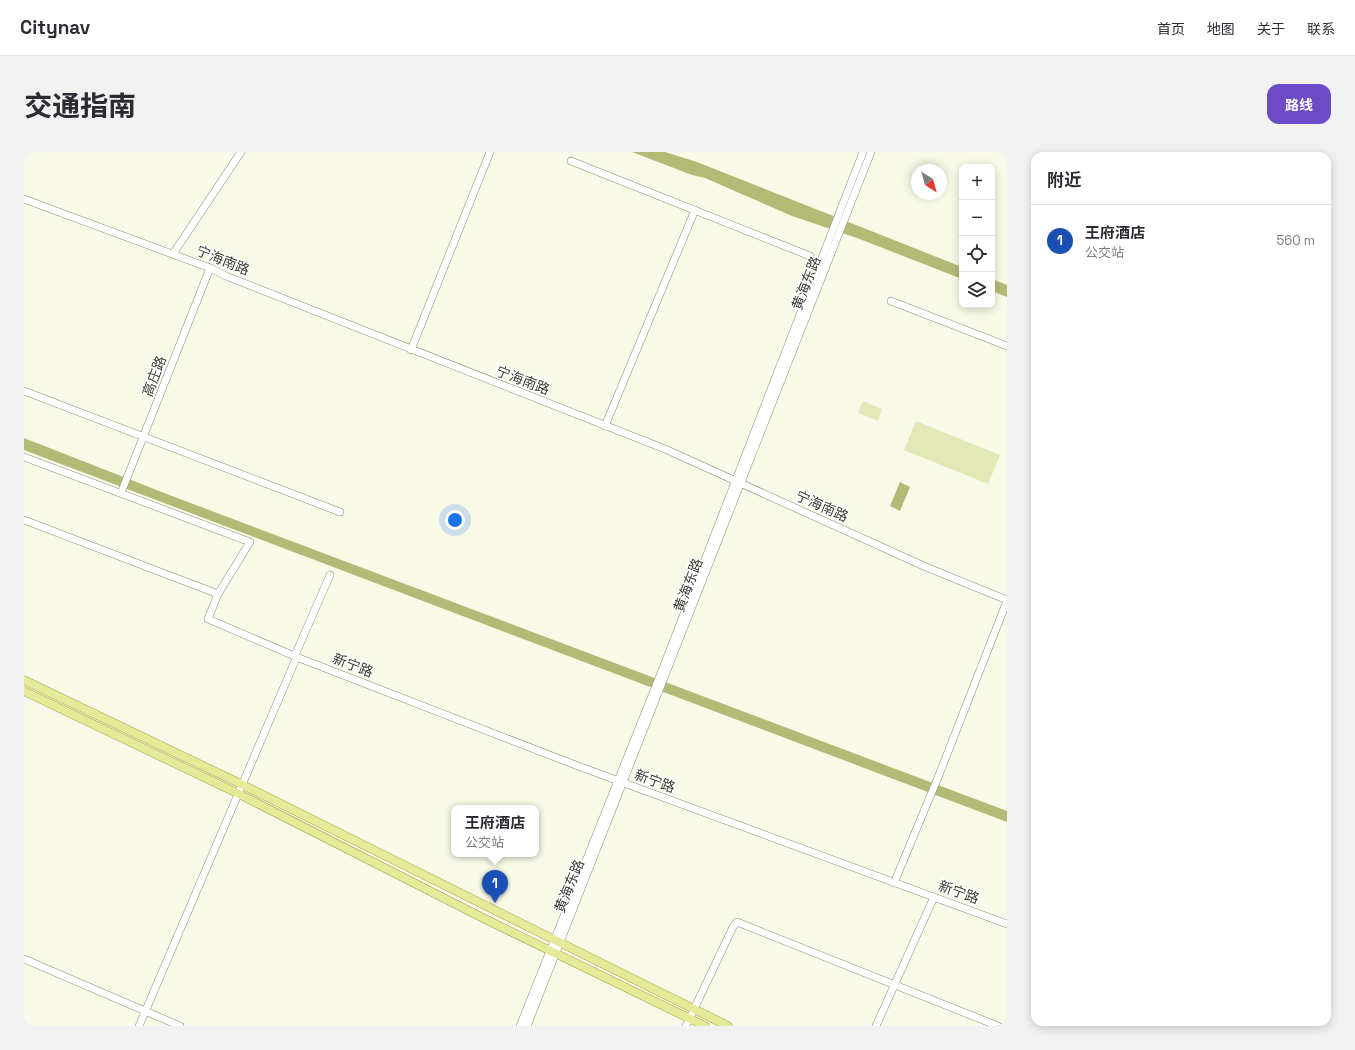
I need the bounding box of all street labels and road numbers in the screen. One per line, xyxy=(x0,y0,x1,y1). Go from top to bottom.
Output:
street label: 宁海南路 xyxy=(194,241,252,279)
street label: 黄海东路 xyxy=(788,254,824,312)
street label: 高庄路 xyxy=(138,353,170,399)
street label: 宁海南路 xyxy=(494,362,552,398)
street label: 宁海南路 xyxy=(793,486,851,526)
street label: 黄海东路 xyxy=(670,556,706,614)
street label: 新宁路 xyxy=(330,649,376,681)
street label: 新宁路 xyxy=(632,765,678,797)
street label: 黄海东路 xyxy=(550,857,588,915)
street label: 新宁路 xyxy=(936,876,982,908)

